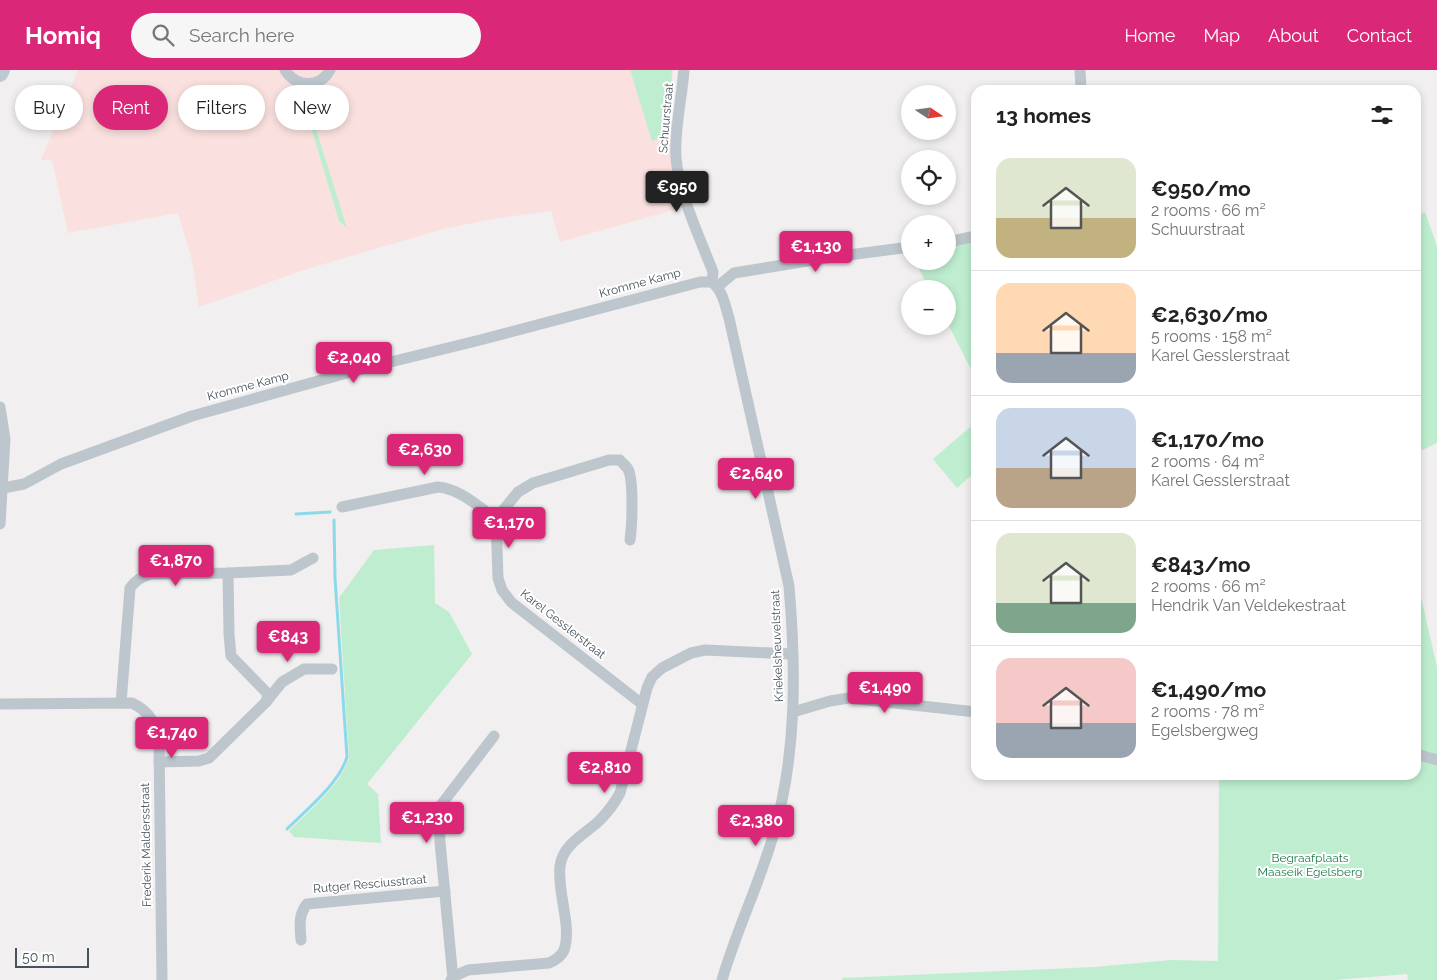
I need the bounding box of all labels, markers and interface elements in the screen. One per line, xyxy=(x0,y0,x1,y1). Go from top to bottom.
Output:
search box xyxy=(131,13,481,58)
text: Homiq xyxy=(25,21,101,50)
icon: search xyxy=(149,21,177,49)
text: Search here xyxy=(189,24,294,46)
text: Home xyxy=(1124,25,1175,46)
text: Map xyxy=(1203,25,1240,46)
text: About xyxy=(1268,25,1319,46)
text: Contact xyxy=(1347,25,1412,46)
street label: Schuurstraat xyxy=(656,82,676,154)
chip: Buy xyxy=(15,85,83,130)
chip: Rent xyxy=(93,85,168,130)
chip: Filters xyxy=(178,85,265,130)
chip: New xyxy=(275,85,349,130)
north arrow xyxy=(901,85,956,140)
map controls xyxy=(901,85,956,335)
icon: filters xyxy=(1368,101,1396,129)
text: 13 homes xyxy=(996,103,1091,128)
button: locate xyxy=(901,150,956,205)
pin: €950 xyxy=(647,170,707,213)
text: €950/mo xyxy=(1151,176,1251,201)
text: €950 xyxy=(657,177,697,196)
icon: home xyxy=(1036,178,1096,238)
text: 2 rooms · 66 m² xyxy=(1151,201,1266,220)
button: + xyxy=(901,215,956,270)
text: Schuurstraat xyxy=(1151,220,1245,239)
pin: €1,130 xyxy=(775,230,857,273)
text: €1,130 xyxy=(790,237,842,256)
street label: Kromme Kamp xyxy=(598,265,682,301)
button: − xyxy=(901,280,956,335)
text: €2,630/mo xyxy=(1151,302,1268,327)
icon: home xyxy=(1036,303,1096,363)
text: 5 rooms · 158 m² xyxy=(1151,327,1272,346)
pin: €2,040 xyxy=(313,342,395,384)
text: Karel Gesslerstraat xyxy=(1151,346,1290,365)
text: €2,040 xyxy=(327,348,381,367)
street label: Kromme Kamp xyxy=(206,368,290,404)
text: €1,170/mo xyxy=(1151,427,1264,452)
icon: home xyxy=(1036,428,1096,488)
pin: €2,630 xyxy=(384,434,466,476)
text: €2,630 xyxy=(398,440,452,459)
text: 2 rooms · 64 m² xyxy=(1151,452,1265,471)
pin: €2,640 xyxy=(715,458,797,500)
text: €2,640 xyxy=(729,464,783,483)
text: Karel Gesslerstraat xyxy=(1151,471,1290,490)
pin: €1,170 xyxy=(468,506,550,549)
text: €1,170 xyxy=(483,513,535,532)
pin: €1,870 xyxy=(135,544,217,587)
text: €1,870 xyxy=(150,551,202,570)
text: €843/mo xyxy=(1151,552,1250,577)
icon: home xyxy=(1036,553,1096,613)
text: 2 rooms · 66 m² xyxy=(1151,577,1266,596)
street label: Karel Gesslerstraat xyxy=(518,586,608,662)
street label: Kriekelsheuvelstraat xyxy=(768,590,786,702)
text: Hendrik Van Veldekestraat xyxy=(1151,596,1346,615)
pin: €843 xyxy=(258,620,318,663)
text: €843 xyxy=(268,627,308,646)
pin: €1,490 xyxy=(844,672,926,714)
text: €1,490/mo xyxy=(1151,677,1266,702)
text: €1,490 xyxy=(859,678,911,697)
icon: home xyxy=(1036,678,1096,738)
text: 2 rooms · 78 m² xyxy=(1151,702,1264,721)
pin: €1,740 xyxy=(131,716,213,759)
text: Egelsbergweg xyxy=(1151,721,1258,740)
text: €1,740 xyxy=(146,723,198,742)
pin: €2,810 xyxy=(564,752,646,794)
text: €2,810 xyxy=(579,758,631,777)
street label: Frederik Maldersstraat xyxy=(138,783,154,907)
pin: €1,230 xyxy=(386,802,468,844)
pin: €2,380 xyxy=(715,804,797,847)
text: €1,230 xyxy=(401,808,453,827)
text: €2,380 xyxy=(729,811,783,830)
park label: Begraafplaats Maaseik Egelsberg xyxy=(1258,851,1362,879)
street label: Rutger Resciusstraat xyxy=(313,872,427,896)
scale bar xyxy=(15,945,89,968)
text: 50 m xyxy=(22,949,55,965)

